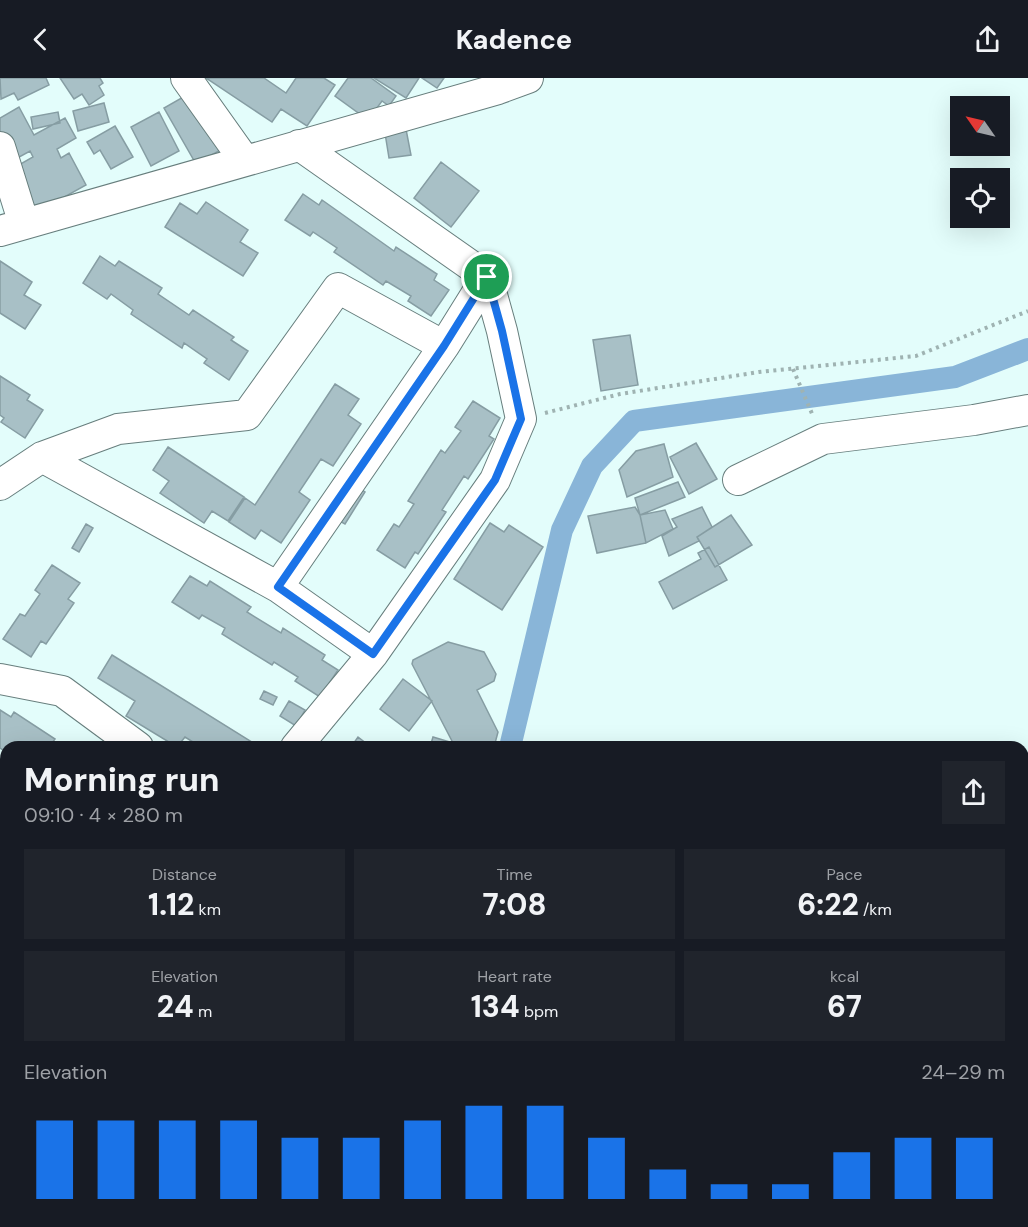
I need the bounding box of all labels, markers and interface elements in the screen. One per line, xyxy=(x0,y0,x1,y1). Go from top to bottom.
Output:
text: Kadence xyxy=(456,22,572,57)
icon: back xyxy=(24,23,57,56)
icon: share xyxy=(971,23,1004,56)
north arrow xyxy=(950,96,1010,156)
map controls xyxy=(950,96,1010,228)
button: locate xyxy=(950,168,1010,228)
pin xyxy=(461,251,512,302)
icon: arrive xyxy=(470,260,503,293)
text: Morning run xyxy=(24,758,219,801)
button: share xyxy=(942,761,1005,824)
text: 09:10 · 4 × 280 m xyxy=(24,802,183,828)
text: Distance xyxy=(152,864,217,885)
text: Time xyxy=(496,864,533,885)
text: Pace xyxy=(827,864,862,885)
text: 1.12 xyxy=(148,885,194,924)
text: 7:08 xyxy=(482,885,547,924)
text: 6:22 xyxy=(797,885,859,924)
text: km xyxy=(194,899,221,920)
text: /km xyxy=(859,899,892,920)
text: Elevation xyxy=(151,966,218,987)
text: Heart rate xyxy=(477,966,552,987)
text: kcal xyxy=(830,966,859,987)
text: 24 xyxy=(157,987,194,1026)
text: 134 xyxy=(471,987,520,1026)
text: 67 xyxy=(827,987,862,1026)
text: m xyxy=(194,1001,212,1022)
text: bpm xyxy=(520,1001,558,1022)
text: Elevation xyxy=(24,1059,107,1085)
text: 24–29 m xyxy=(921,1059,1005,1085)

